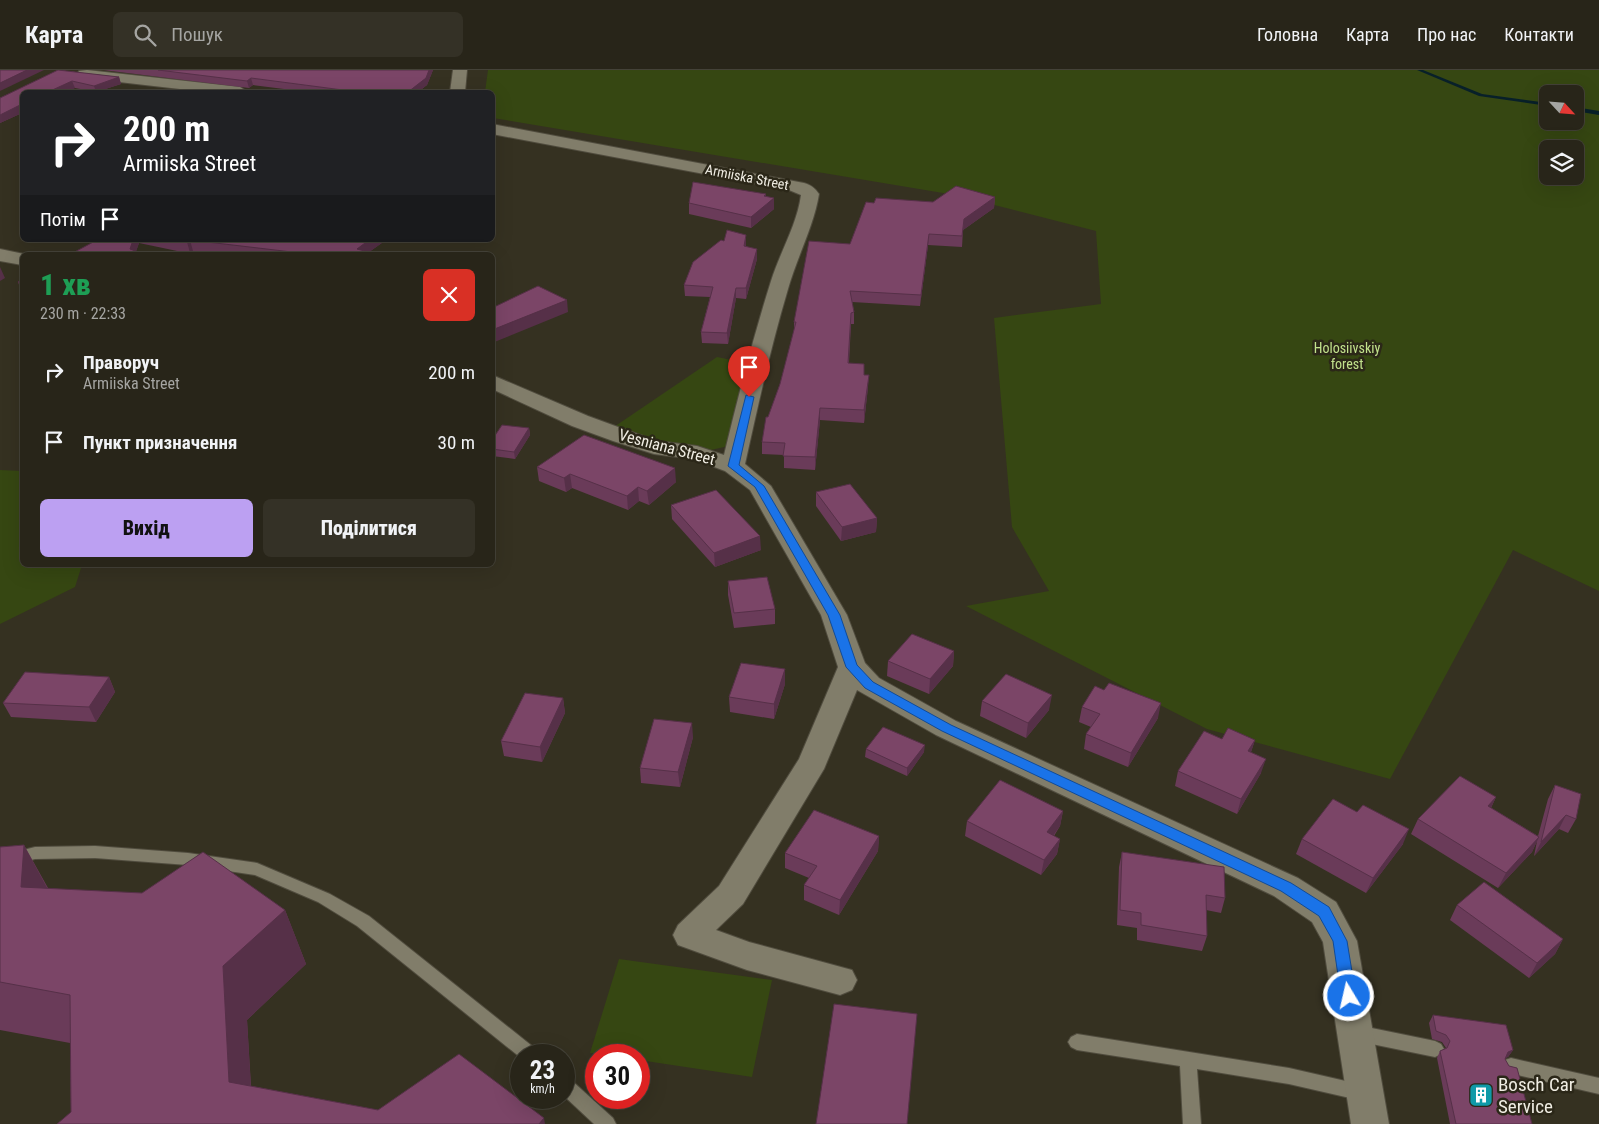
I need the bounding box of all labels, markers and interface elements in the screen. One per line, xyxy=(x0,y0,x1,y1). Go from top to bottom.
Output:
search box xyxy=(113,12,463,57)
text: Карта xyxy=(25,21,83,49)
icon: search xyxy=(131,21,159,49)
text: Пошук xyxy=(171,23,223,46)
text: Головна xyxy=(1257,24,1318,45)
text: Карта xyxy=(1346,24,1389,45)
text: Про нас xyxy=(1417,24,1476,45)
text: Контакти xyxy=(1504,24,1574,45)
north arrow xyxy=(1539,85,1584,130)
map controls xyxy=(1539,85,1584,185)
text: 200 m xyxy=(123,109,210,150)
icon: right xyxy=(40,110,105,175)
button: layers xyxy=(1539,140,1584,185)
text: Armiiska Street xyxy=(123,151,256,176)
street label: Armiiska Street xyxy=(704,161,790,193)
icon: arrive xyxy=(96,205,124,233)
text: Потім xyxy=(40,208,86,231)
text: 1 хв xyxy=(40,267,91,302)
button: close xyxy=(423,269,475,321)
text: 230 m · 22:33 xyxy=(40,304,126,323)
park label: Holosiivskiy forest xyxy=(1314,340,1380,372)
pin xyxy=(728,346,770,397)
text: Праворуч xyxy=(83,351,159,374)
icon: arrive xyxy=(735,353,763,381)
icon: right xyxy=(40,358,68,386)
text: 200 m xyxy=(428,361,475,384)
text: Armiiska Street xyxy=(83,374,180,393)
street label: Vesniana Street xyxy=(617,425,718,469)
icon: arrive xyxy=(40,428,68,456)
text: Пункт призначення xyxy=(83,431,237,454)
text: 30 m xyxy=(438,431,475,454)
button: Вихід xyxy=(40,499,253,557)
button: Поділитися xyxy=(263,499,475,557)
position arrow xyxy=(1322,969,1374,1021)
speed limit sign: 30 xyxy=(585,1044,650,1109)
text: 23 xyxy=(530,1056,555,1085)
place label: Bosch Car Service xyxy=(1498,1073,1575,1118)
text: km/h xyxy=(530,1082,555,1096)
building icon: Bosch Car Service xyxy=(1468,1082,1494,1108)

